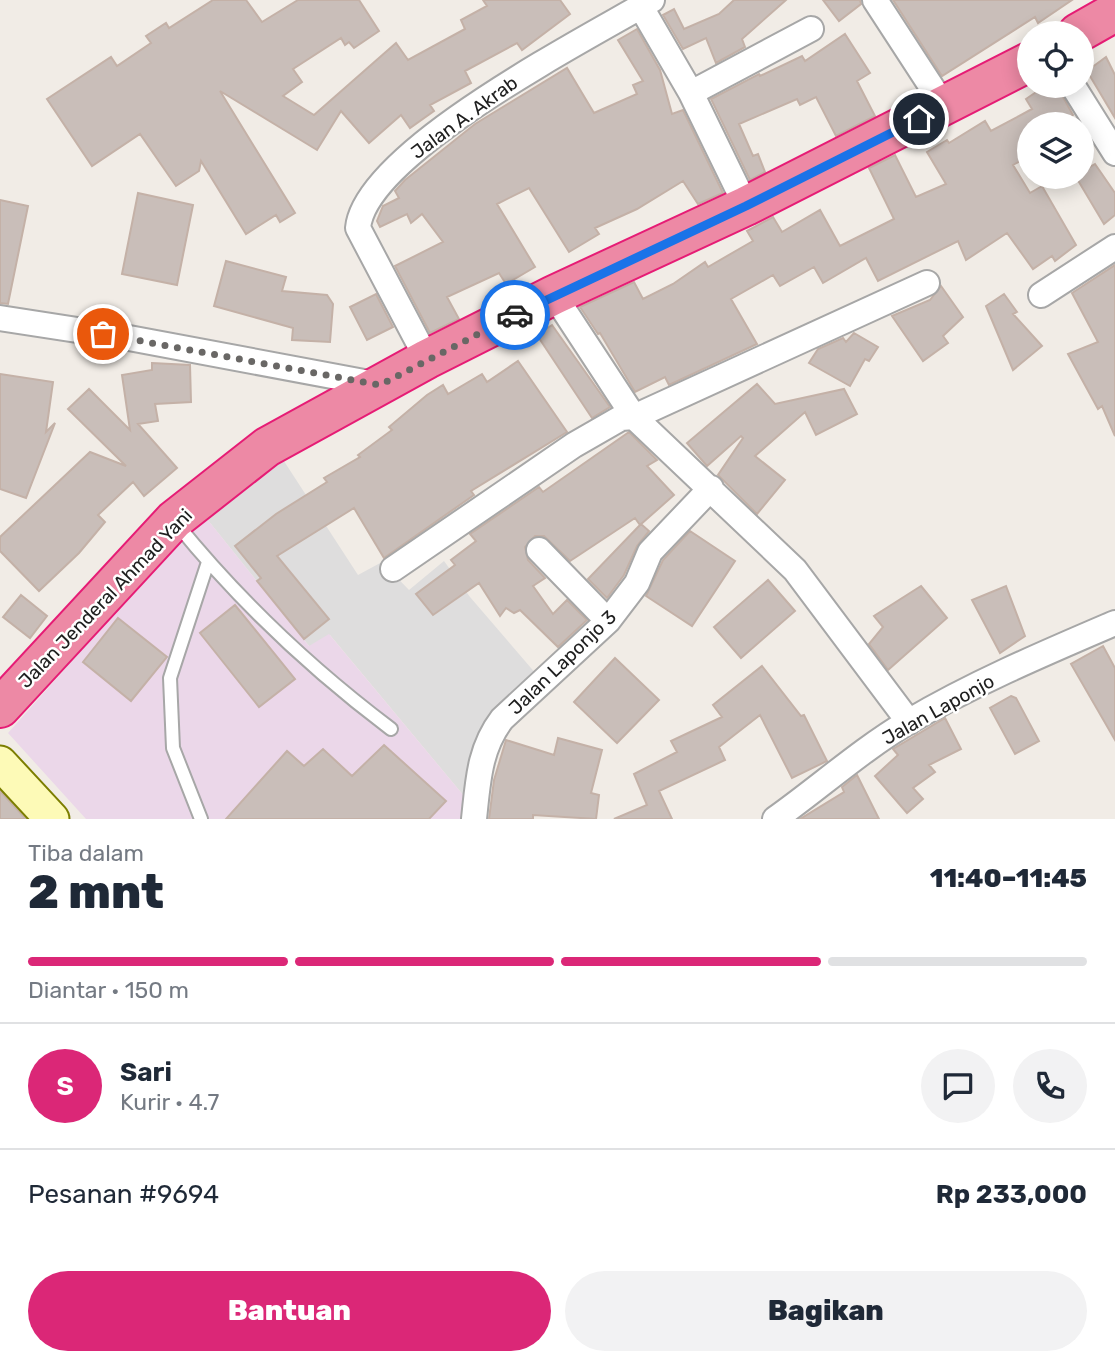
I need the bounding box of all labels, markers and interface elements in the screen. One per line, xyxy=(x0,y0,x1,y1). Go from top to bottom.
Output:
map controls xyxy=(1017,21,1094,189)
button: locate xyxy=(1017,21,1094,98)
street label: Jalan A. Akrab xyxy=(406,71,522,164)
pin xyxy=(889,89,949,149)
icon: home xyxy=(900,100,938,138)
button: layers xyxy=(1017,112,1094,189)
courier xyxy=(480,280,550,350)
icon: car xyxy=(496,296,534,334)
pin xyxy=(73,304,133,364)
icon: bag xyxy=(84,315,122,353)
street label: Jalan Jenderal Ahmad Yani xyxy=(14,504,197,693)
street label: Jalan Laponjo 3 xyxy=(504,605,621,719)
street label: Jalan Laponjo xyxy=(878,669,998,750)
text: Tiba dalam xyxy=(28,839,144,867)
text: 11:40–11:45 xyxy=(930,863,1087,894)
text: 2 mnt xyxy=(28,865,164,920)
text: Diantar · 150 m xyxy=(28,976,189,1004)
button: chat xyxy=(921,1049,995,1123)
button: phone xyxy=(1013,1049,1087,1123)
text: Sari xyxy=(120,1057,172,1088)
text: S xyxy=(56,1071,74,1102)
text: Kurir · 4.7 xyxy=(120,1088,219,1116)
text: Pesanan #9694 xyxy=(28,1179,219,1210)
text: Rp 233,000 xyxy=(936,1179,1087,1210)
button: Bantuan xyxy=(28,1271,551,1351)
button: Bagikan xyxy=(565,1271,1087,1351)

